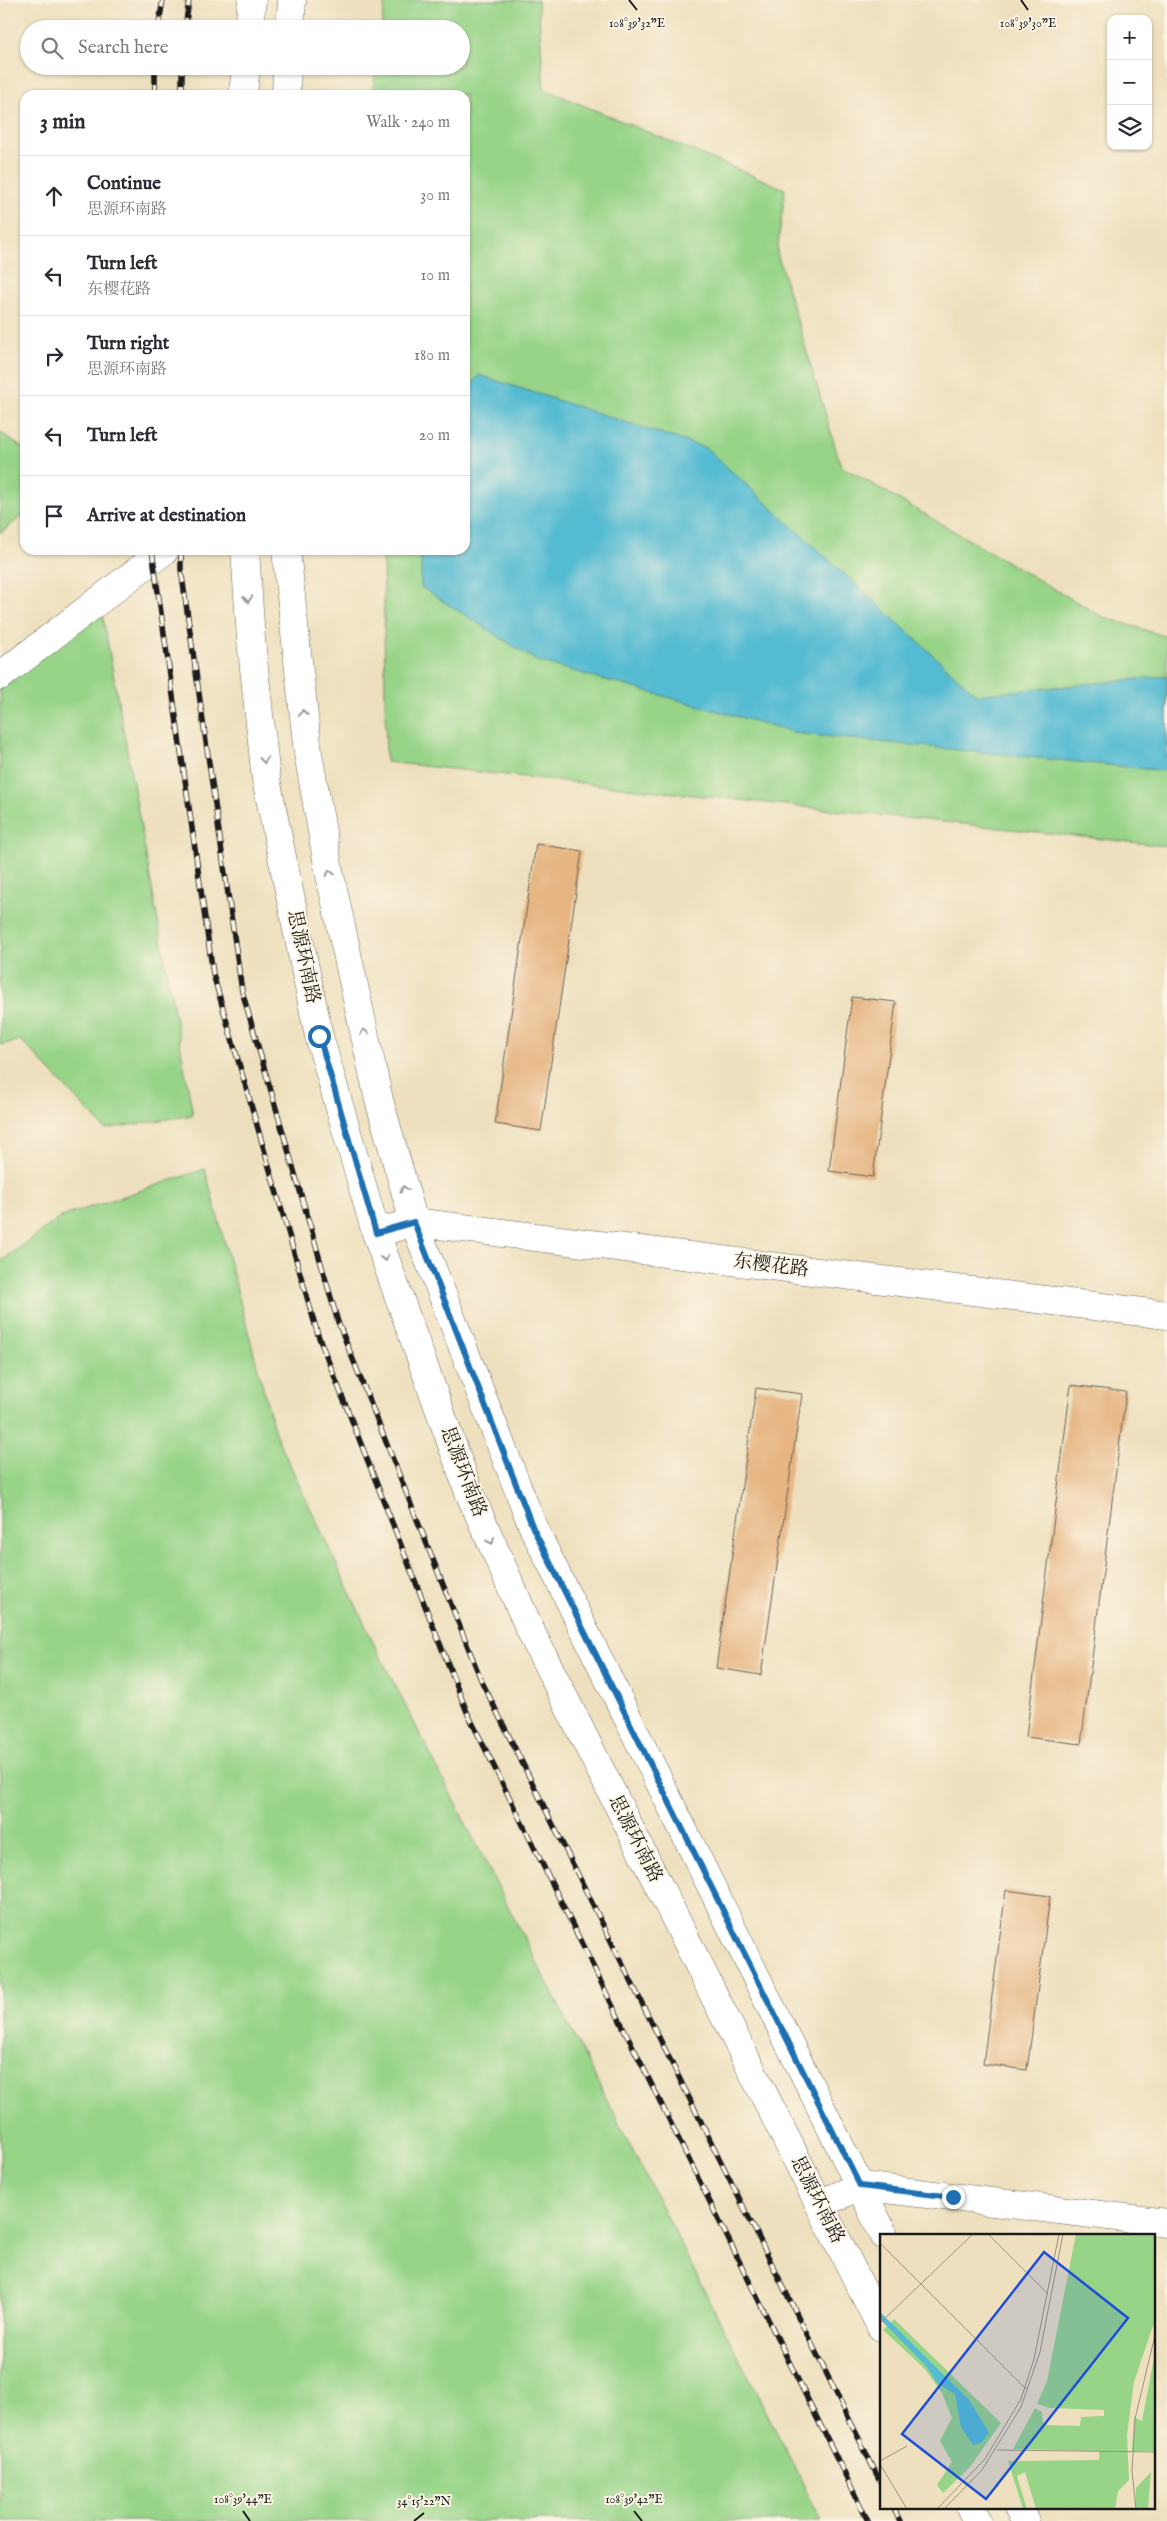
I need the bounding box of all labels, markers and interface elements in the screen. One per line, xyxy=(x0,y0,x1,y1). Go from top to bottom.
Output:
map controls xyxy=(1107,15,1152,150)
button: + xyxy=(1107,15,1152,60)
text: 108°39'32"E xyxy=(609,16,665,31)
text: 108°39'30"E xyxy=(1000,16,1056,31)
search box xyxy=(20,20,470,75)
icon: search xyxy=(38,34,66,62)
text: Search here xyxy=(78,36,169,60)
button: − xyxy=(1107,60,1152,105)
button: layers xyxy=(1107,105,1152,150)
text: 3 min xyxy=(40,109,85,136)
text: Walk · 240 m xyxy=(366,113,450,133)
text: Continue xyxy=(87,172,161,196)
icon: ahead xyxy=(40,182,68,210)
text: 30 m xyxy=(420,186,450,206)
text: 思源环南路 xyxy=(87,200,167,220)
text: Turn left xyxy=(87,252,158,276)
icon: left xyxy=(40,262,68,290)
text: 10 m xyxy=(420,266,450,286)
text: 东樱花路 xyxy=(87,280,151,300)
text: Turn right xyxy=(87,332,169,356)
icon: right xyxy=(40,342,68,370)
text: 180 m xyxy=(414,346,450,366)
text: 思源环南路 xyxy=(87,360,167,380)
icon: left xyxy=(40,422,68,450)
text: Turn left xyxy=(87,424,158,448)
text: 20 m xyxy=(419,426,450,446)
icon: arrive xyxy=(40,502,68,530)
text: Arrive at destination xyxy=(87,504,246,528)
one-way arrow xyxy=(243,595,254,603)
one-way arrow xyxy=(298,709,309,717)
one-way arrow xyxy=(258,757,269,765)
one-way arrow xyxy=(325,869,335,878)
street label: 思源环南路 xyxy=(281,908,325,1006)
route start xyxy=(308,1025,331,1048)
one-way arrow xyxy=(360,1028,370,1036)
one-way arrow xyxy=(400,1186,410,1194)
street label: 东樱花路 xyxy=(732,1249,810,1283)
one-way arrow xyxy=(379,1253,389,1262)
street label: 思源环南路 xyxy=(435,1423,491,1521)
one-way arrow xyxy=(484,1536,495,1545)
street label: 思源环南路 xyxy=(603,1791,667,1887)
street label: 思源环南路 xyxy=(785,2152,849,2248)
route end xyxy=(942,2186,965,2209)
inset map xyxy=(880,2234,1154,2508)
text: 108°39'44"E xyxy=(214,2492,272,2507)
text: 108°39'42"E xyxy=(605,2492,663,2507)
text: 34°15'22"N xyxy=(397,2494,452,2509)

